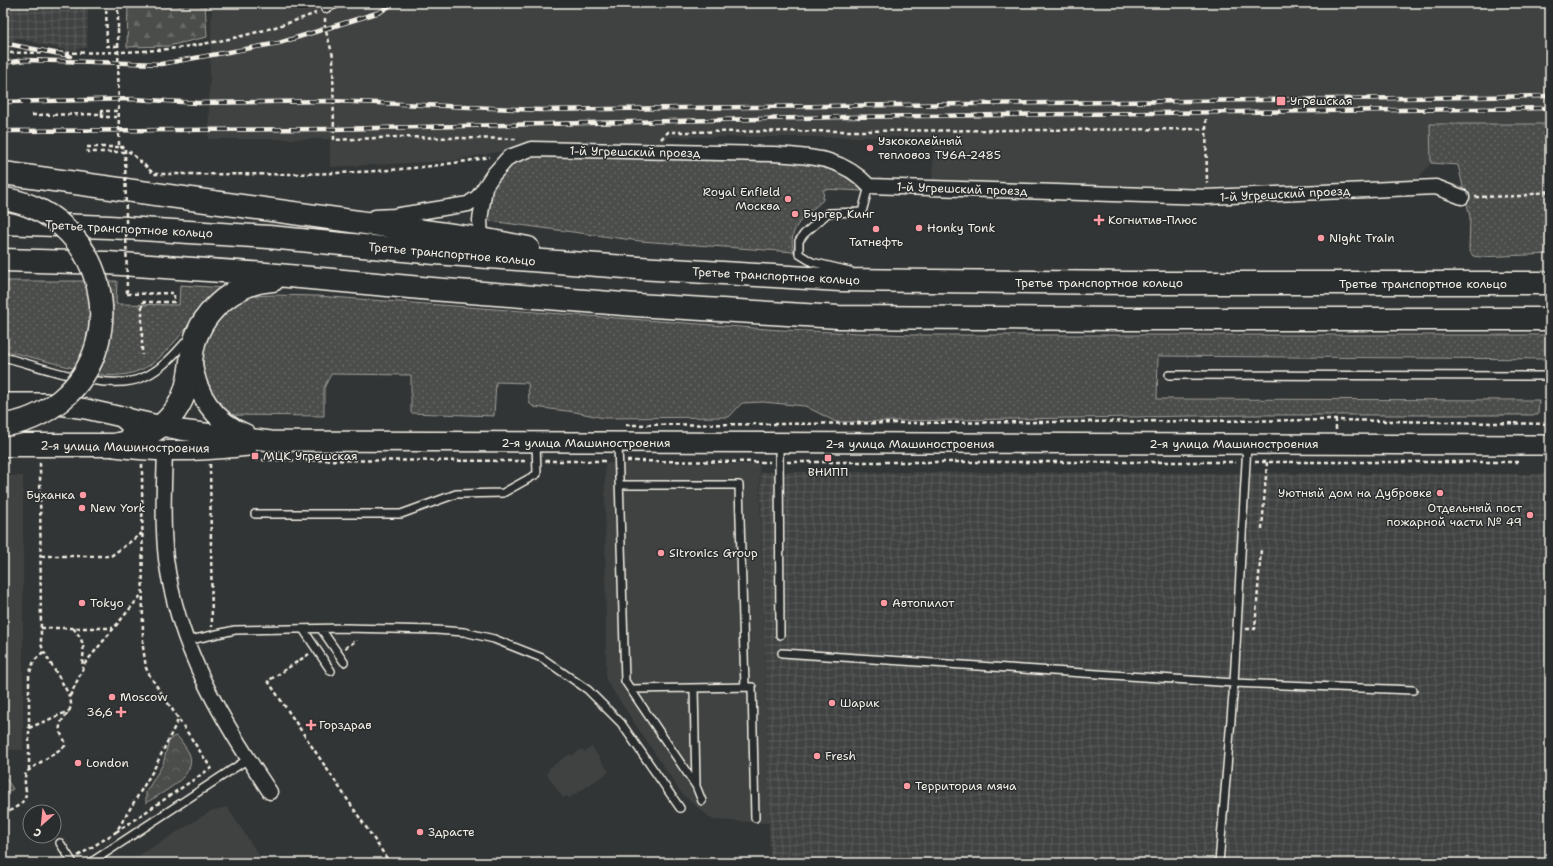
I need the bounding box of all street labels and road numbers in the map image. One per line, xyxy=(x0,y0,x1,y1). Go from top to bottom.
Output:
street label: 1-й Угрешский проезд xyxy=(569,143,701,161)
street label: 1-й Угрешский проезд xyxy=(896,179,1028,199)
street label: 1-й Угрешский проезд xyxy=(1219,183,1351,205)
street label: Третье транспортное кольцо xyxy=(45,217,213,241)
street label: Третье транспортное кольцо xyxy=(368,239,536,269)
street label: Третье транспортное кольцо xyxy=(692,264,860,288)
street label: Третье транспортное кольцо xyxy=(1015,275,1183,291)
street label: Третье транспортное кольцо xyxy=(1339,276,1507,292)
street label: 2-я улица Машиностроения xyxy=(501,435,671,451)
street label: 2-я улица Машиностроения xyxy=(825,436,995,452)
street label: 2-я улица Машиностроения xyxy=(1149,436,1319,452)
street label: 2-я улица Машиностроения xyxy=(40,438,210,456)

